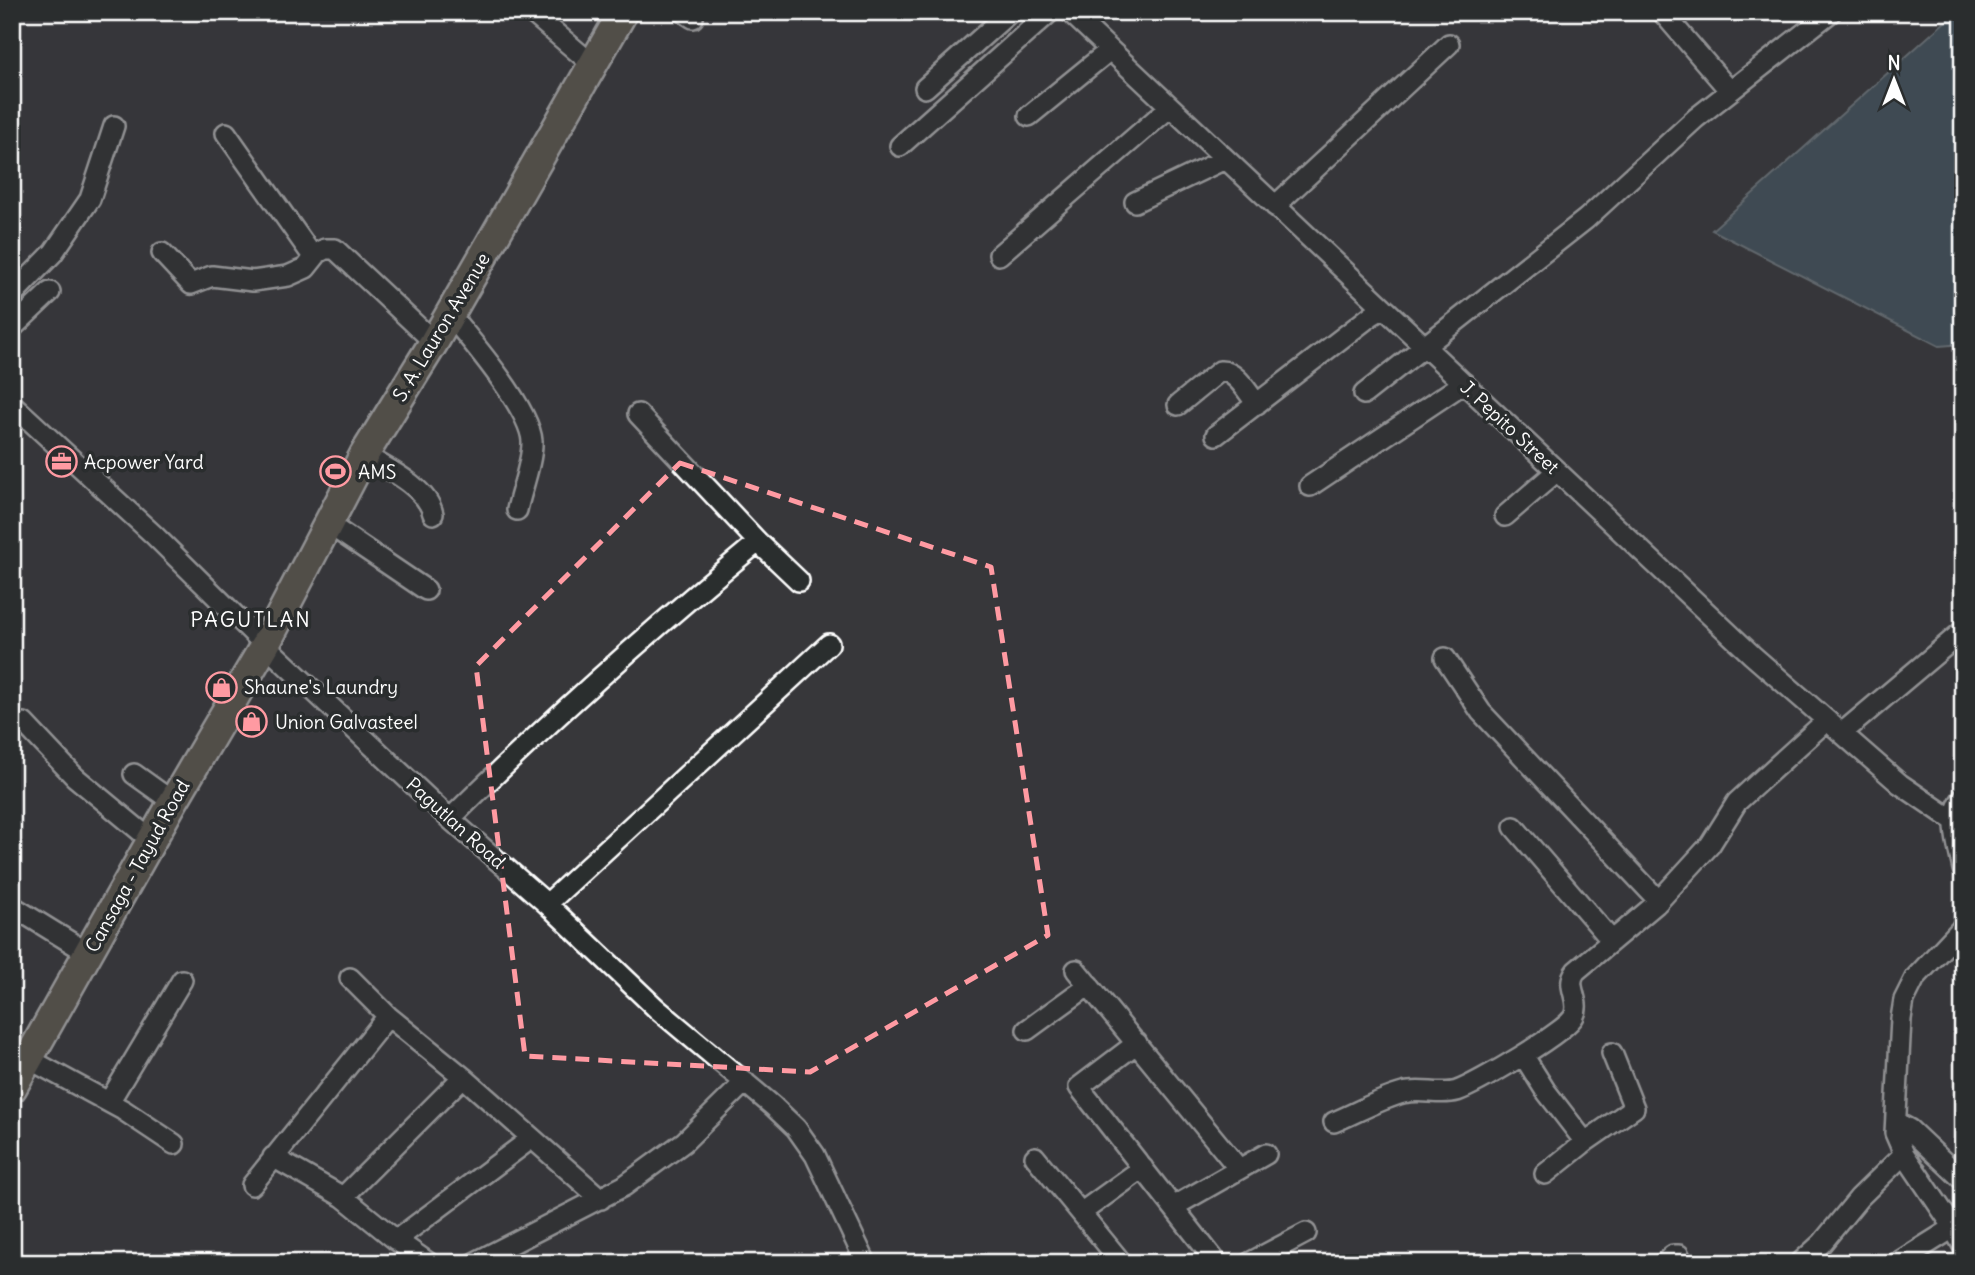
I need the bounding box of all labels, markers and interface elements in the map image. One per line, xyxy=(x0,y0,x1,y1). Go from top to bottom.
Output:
north arrow xyxy=(1860,46,1930,116)
text: N xyxy=(1887,51,1901,75)
street label: S. A. Lauron Avenue xyxy=(387,248,495,406)
street label: J. Pepito Street xyxy=(1456,375,1564,479)
office icon: Acpower Yard xyxy=(44,445,78,479)
place label: Acpower Yard xyxy=(84,450,204,474)
sports icon: AMS xyxy=(318,455,352,489)
place label: AMS xyxy=(358,460,396,484)
district label: PAGUTLAN xyxy=(190,606,312,633)
shop icon: Shaune's Laundry xyxy=(204,670,238,704)
place label: Shaune's Laundry xyxy=(244,675,398,699)
shop icon: Union Galvasteel xyxy=(235,705,269,739)
place label: Union Galvasteel xyxy=(275,710,418,734)
street label: Pagutlan Road xyxy=(402,772,510,874)
street label: Cansaga - Tayud Road xyxy=(80,775,194,957)

